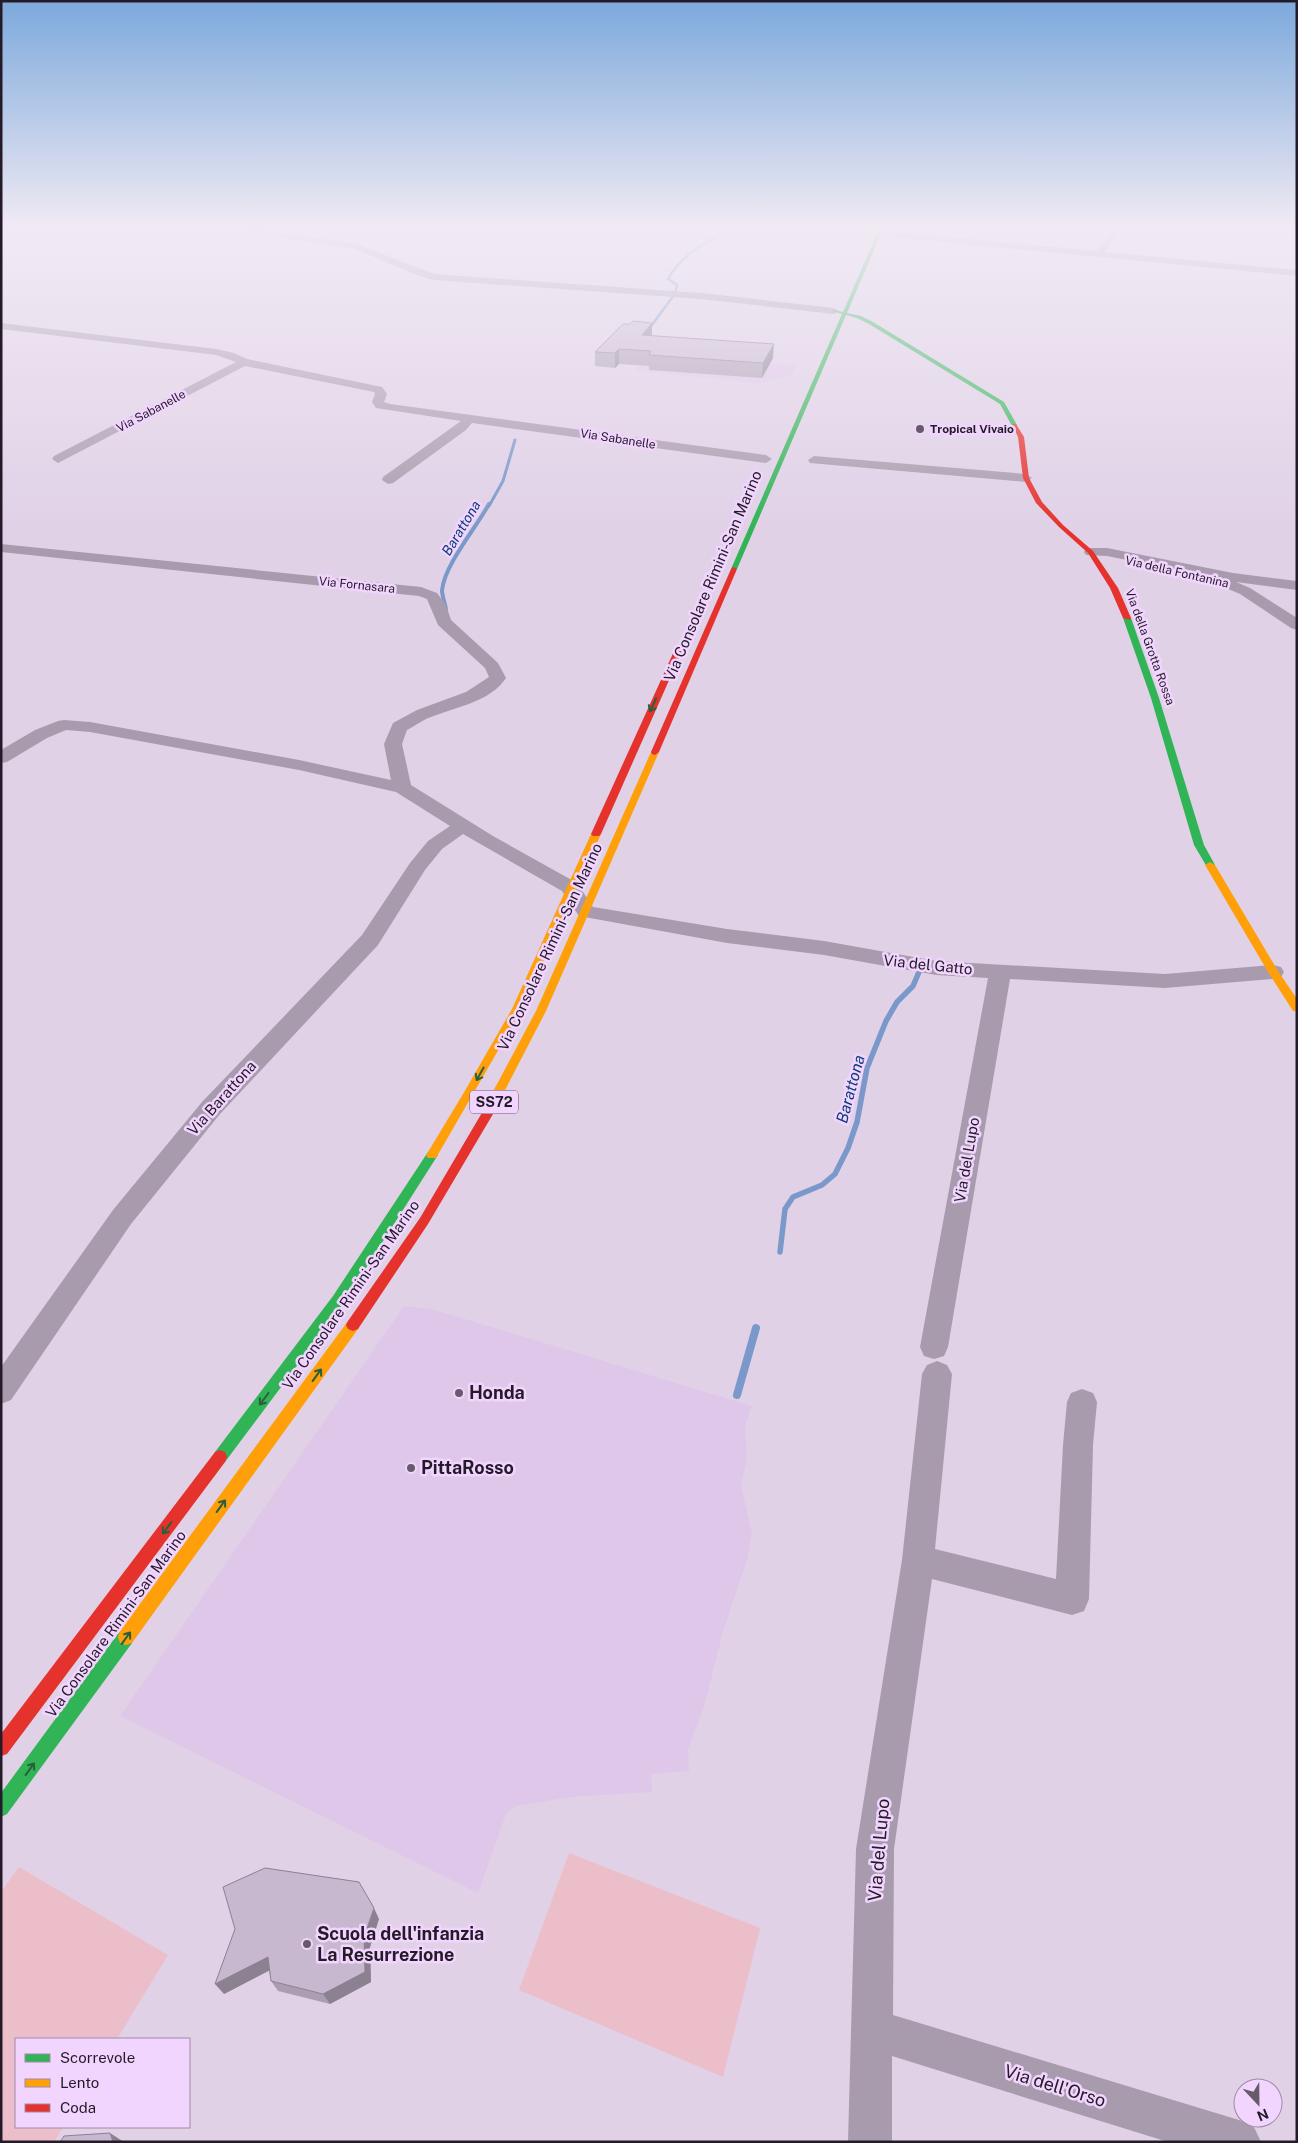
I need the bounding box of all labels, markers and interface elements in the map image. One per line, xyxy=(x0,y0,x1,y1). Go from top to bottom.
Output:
street label: Via Sabanelle xyxy=(114,387,188,435)
place label: Tropical Vivaio xyxy=(930,422,1014,436)
marker: Tropical Vivaio xyxy=(914,423,926,435)
street label: Via Sabanelle xyxy=(579,426,657,452)
street label: Via Consolare Rimini-San Marino xyxy=(660,468,765,684)
water label: Barattona xyxy=(438,498,484,558)
street label: Via della Fontanina xyxy=(1124,553,1230,591)
street label: Via Fornasara xyxy=(318,574,396,596)
street label: Via della Grotta Rossa xyxy=(1122,587,1178,707)
one-way arrow xyxy=(648,698,658,713)
street label: Via Consolare Rimini-San Marino xyxy=(494,840,605,1053)
street label: Via del Gatto xyxy=(883,951,973,978)
water label: Barattona xyxy=(832,1053,869,1125)
street label: Via Barattona xyxy=(184,1057,259,1138)
one-way arrow xyxy=(475,1067,485,1081)
road number: SS72 xyxy=(470,1090,518,1114)
street label: Via del Lupo xyxy=(951,1116,982,1204)
street label: Via Consolare Rimini-San Marino xyxy=(279,1197,423,1393)
one-way arrow xyxy=(312,1368,322,1382)
place label: Honda xyxy=(469,1382,525,1403)
marker: Honda xyxy=(453,1387,465,1399)
one-way arrow xyxy=(259,1392,270,1405)
place label: PittaRosso xyxy=(421,1457,514,1478)
marker: PittaRosso xyxy=(405,1462,417,1474)
one-way arrow xyxy=(216,1499,226,1513)
one-way arrow xyxy=(161,1521,172,1534)
street label: Via Consolare Rimini-San Marino xyxy=(42,1527,189,1721)
one-way arrow xyxy=(120,1632,131,1645)
one-way arrow xyxy=(25,1762,35,1776)
street label: Via del Lupo xyxy=(864,1798,893,1902)
place label: Scuola dell'infanzia La Resurrezione xyxy=(317,1923,484,1965)
marker: Scuola dell'infanzia La Resurrezione xyxy=(301,1938,313,1950)
legend xyxy=(15,2038,190,2128)
text: Scorrevole xyxy=(60,2049,135,2066)
street label: Via dell'Orso xyxy=(1002,2060,1109,2111)
text: Lento xyxy=(60,2074,99,2091)
north arrow xyxy=(1233,2078,1283,2128)
text: Coda xyxy=(60,2099,96,2116)
text: N xyxy=(1255,2106,1271,2125)

